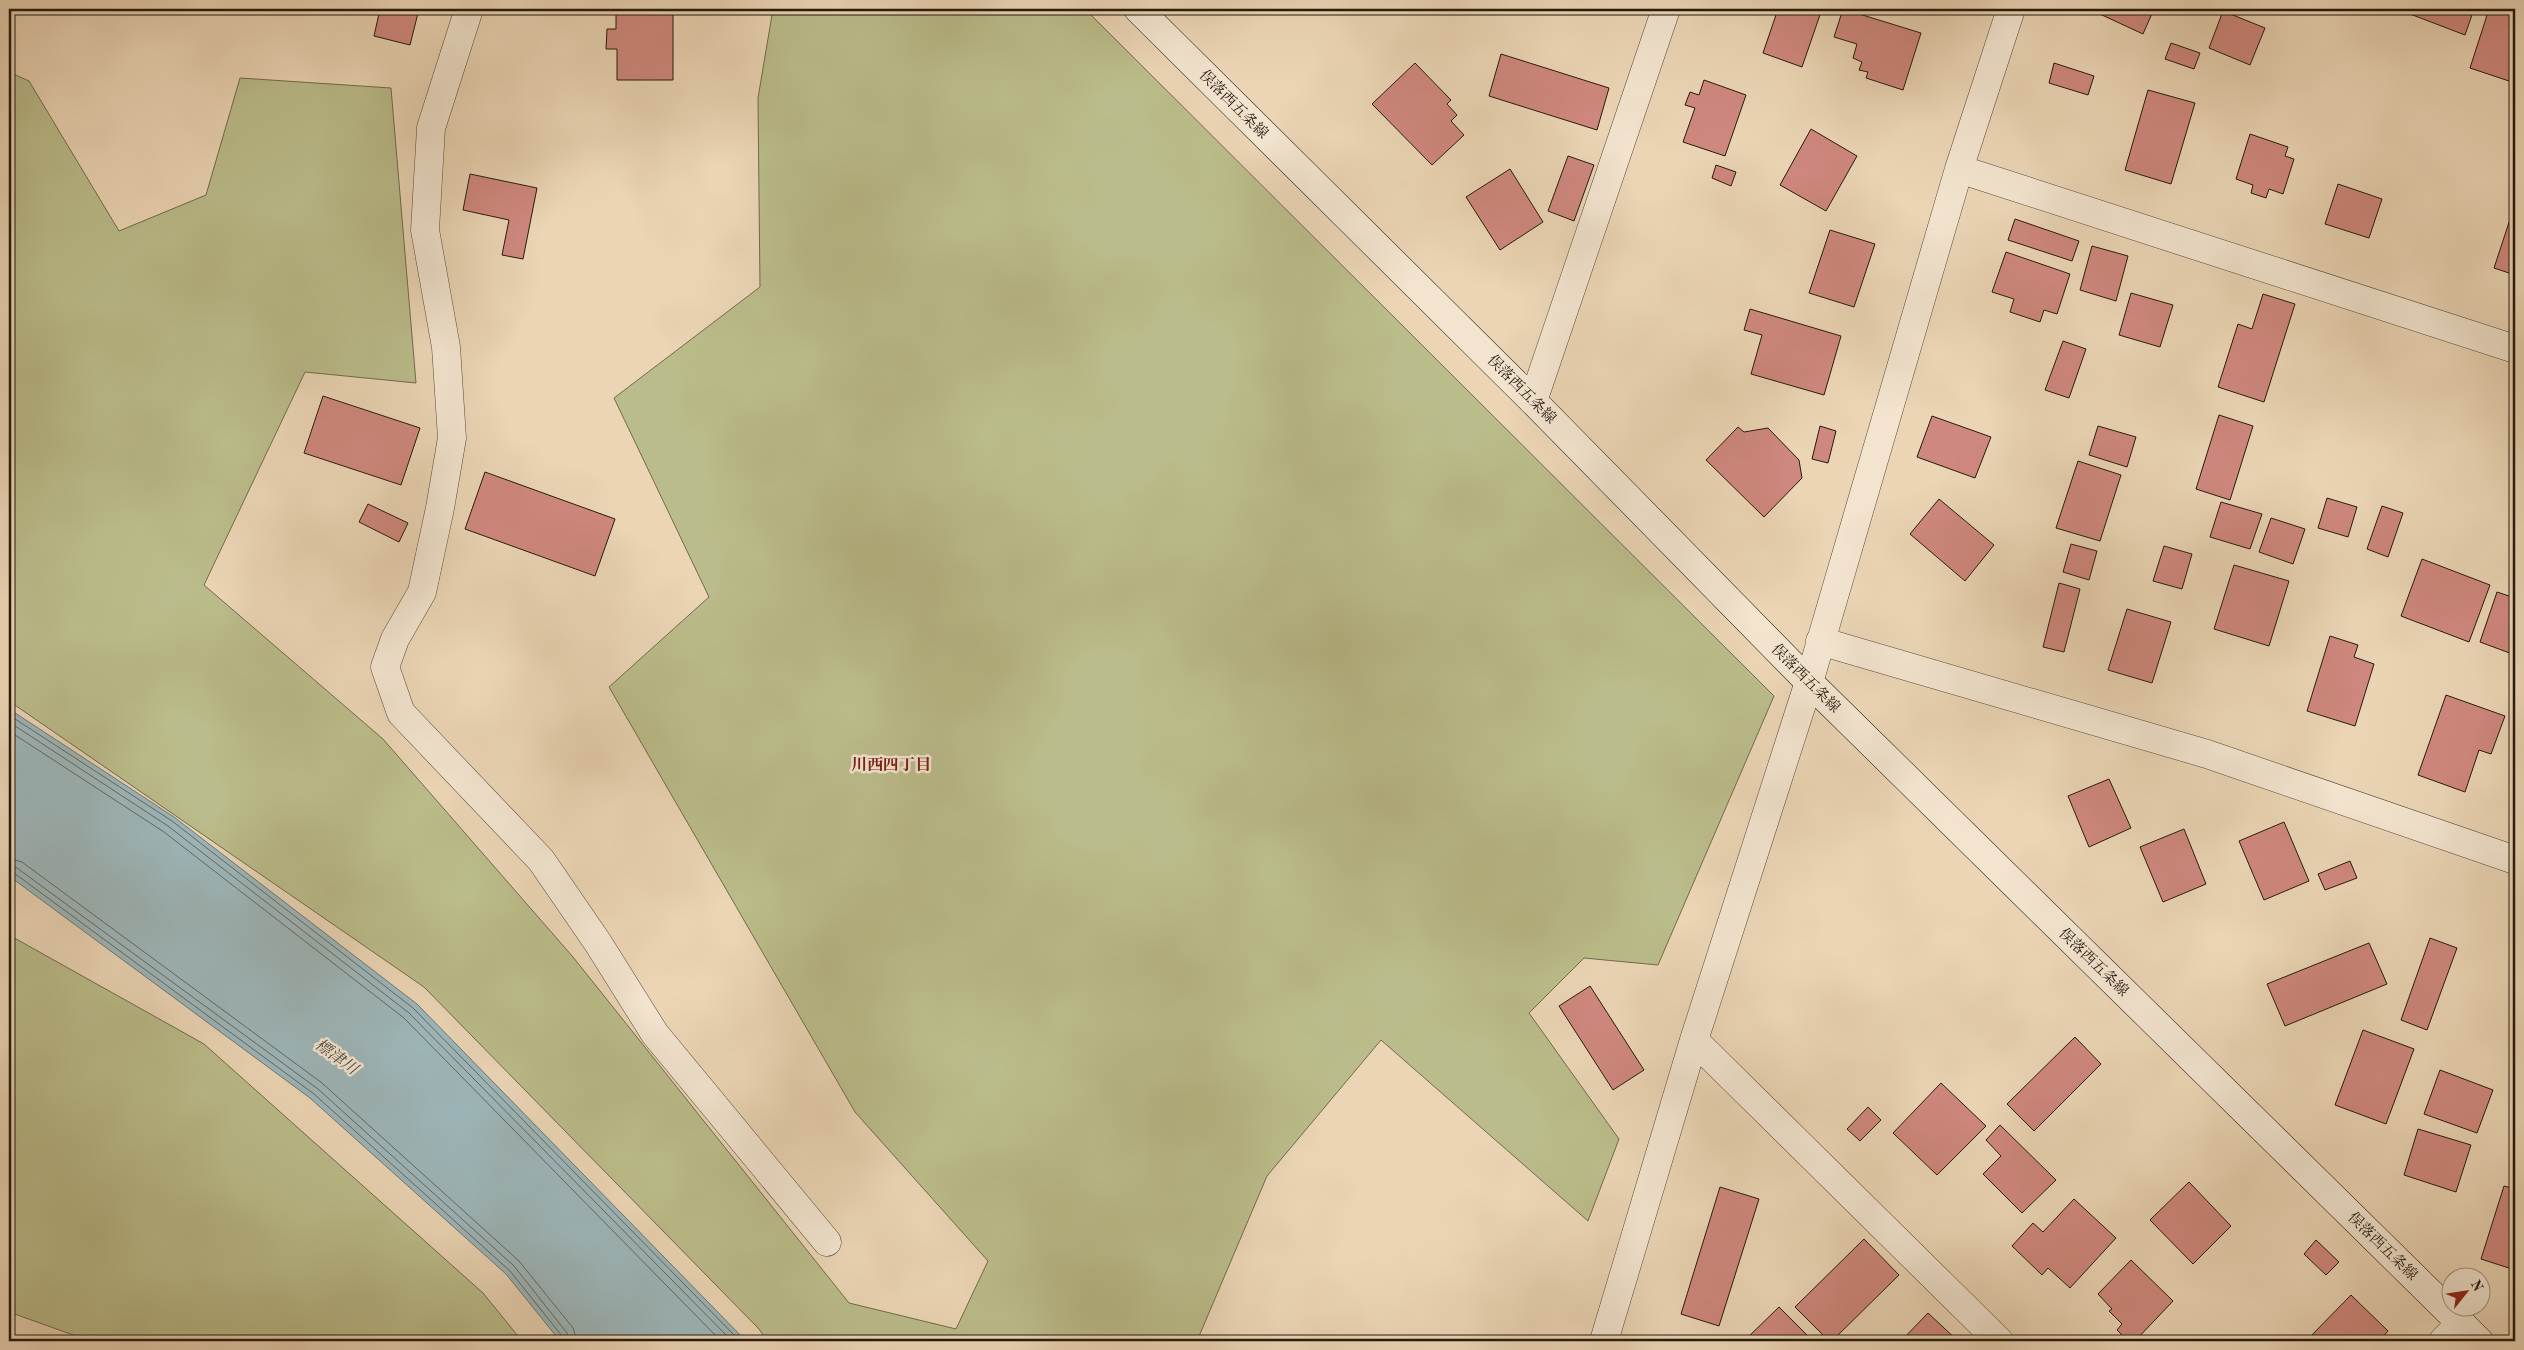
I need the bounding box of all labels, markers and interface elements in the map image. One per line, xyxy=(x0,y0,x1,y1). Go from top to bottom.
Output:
street label: 俣落西五条線 xyxy=(1196,67,1271,142)
street label: 俣落西五条線 xyxy=(1484,352,1559,427)
street label: 俣落西五条線 xyxy=(1768,641,1843,716)
district label: 川西四丁目 xyxy=(851,756,931,774)
street label: 俣落西五条線 xyxy=(2055,925,2132,1000)
water label: 標津川 xyxy=(312,1035,363,1079)
street label: 俣落西五条線 xyxy=(2344,1209,2421,1284)
north arrow xyxy=(2442,1268,2492,1318)
text: N xyxy=(2468,1278,2485,1294)

